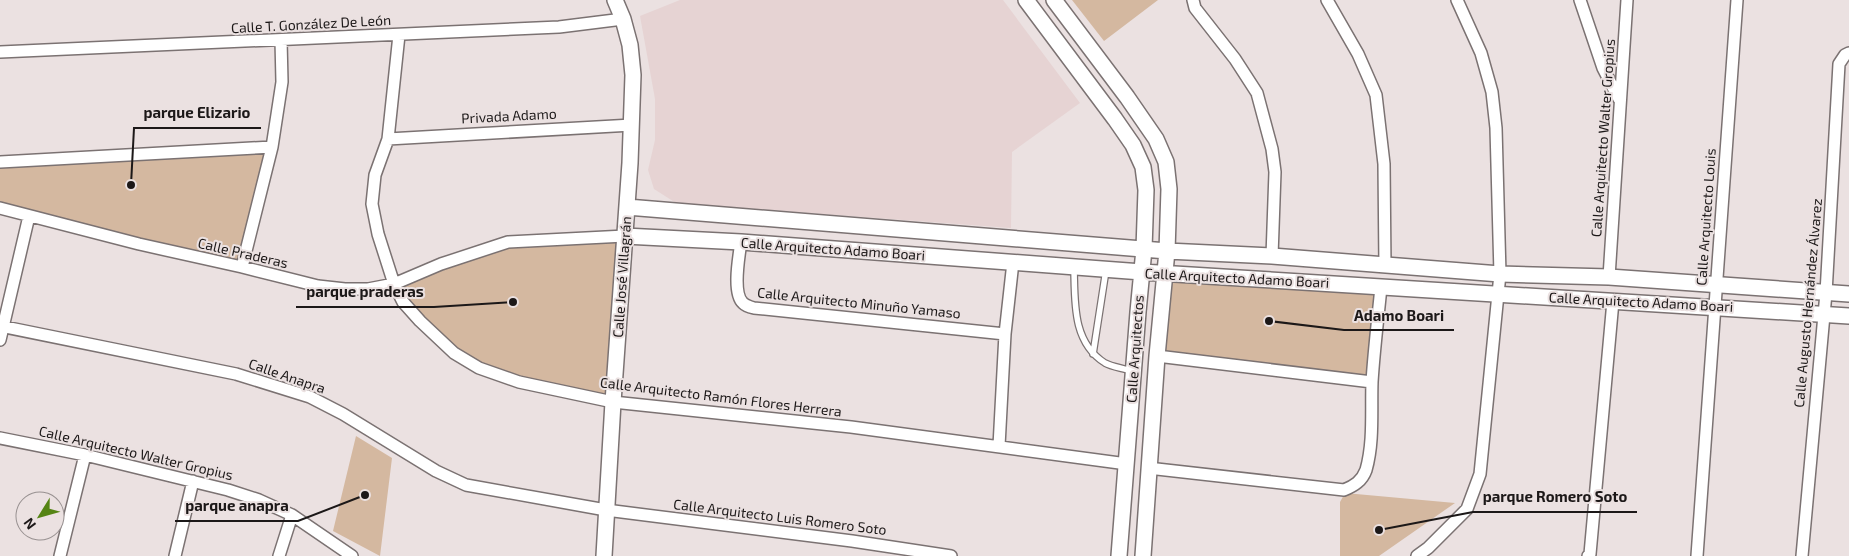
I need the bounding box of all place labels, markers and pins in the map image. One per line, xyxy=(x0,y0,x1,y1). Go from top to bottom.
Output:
callout: parque Elizario xyxy=(134,98,261,128)
callout: parque praderas xyxy=(296,277,434,307)
callout: Adamo Boari xyxy=(1344,300,1454,330)
callout: parque Romero Soto xyxy=(1473,482,1637,512)
callout: parque anapra xyxy=(175,491,298,521)

